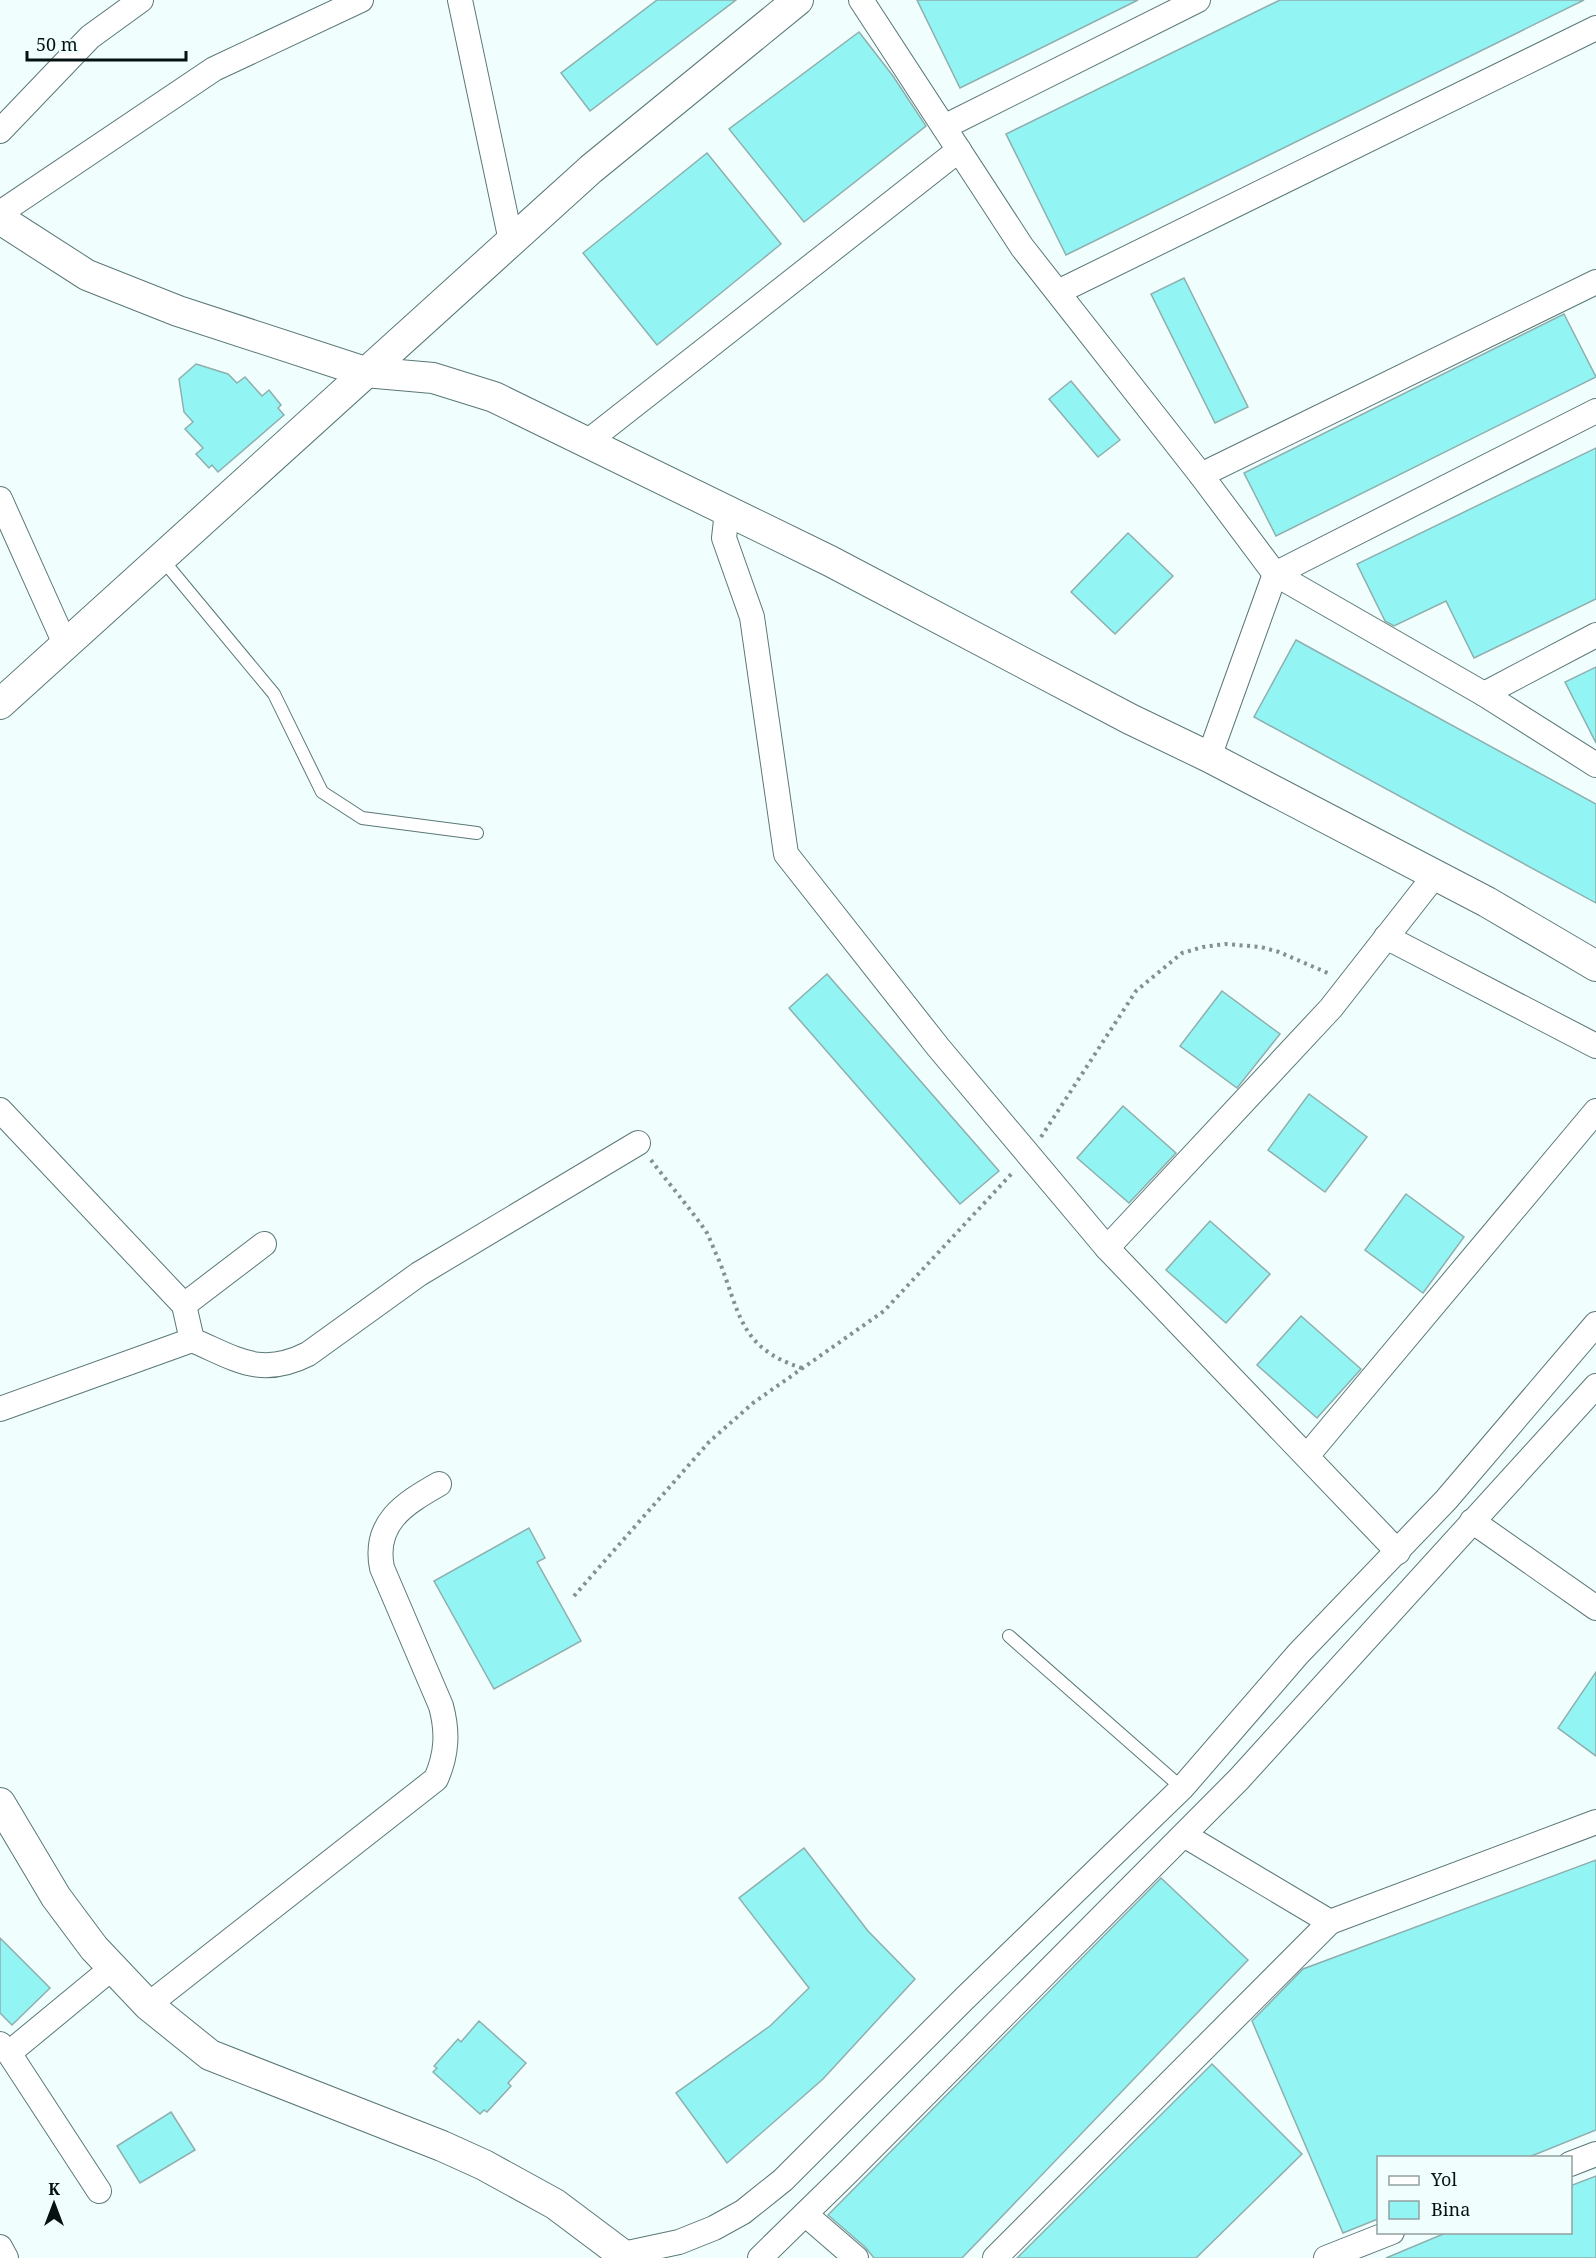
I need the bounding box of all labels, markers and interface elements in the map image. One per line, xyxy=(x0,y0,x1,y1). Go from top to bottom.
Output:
scale bar xyxy=(27,24,186,62)
text: 50 m xyxy=(36,32,78,56)
legend xyxy=(1377,2156,1572,2234)
text: Yol xyxy=(1430,2167,1457,2191)
north arrow xyxy=(24,2174,84,2234)
text: K xyxy=(48,2178,60,2200)
text: Bina xyxy=(1431,2197,1470,2221)

